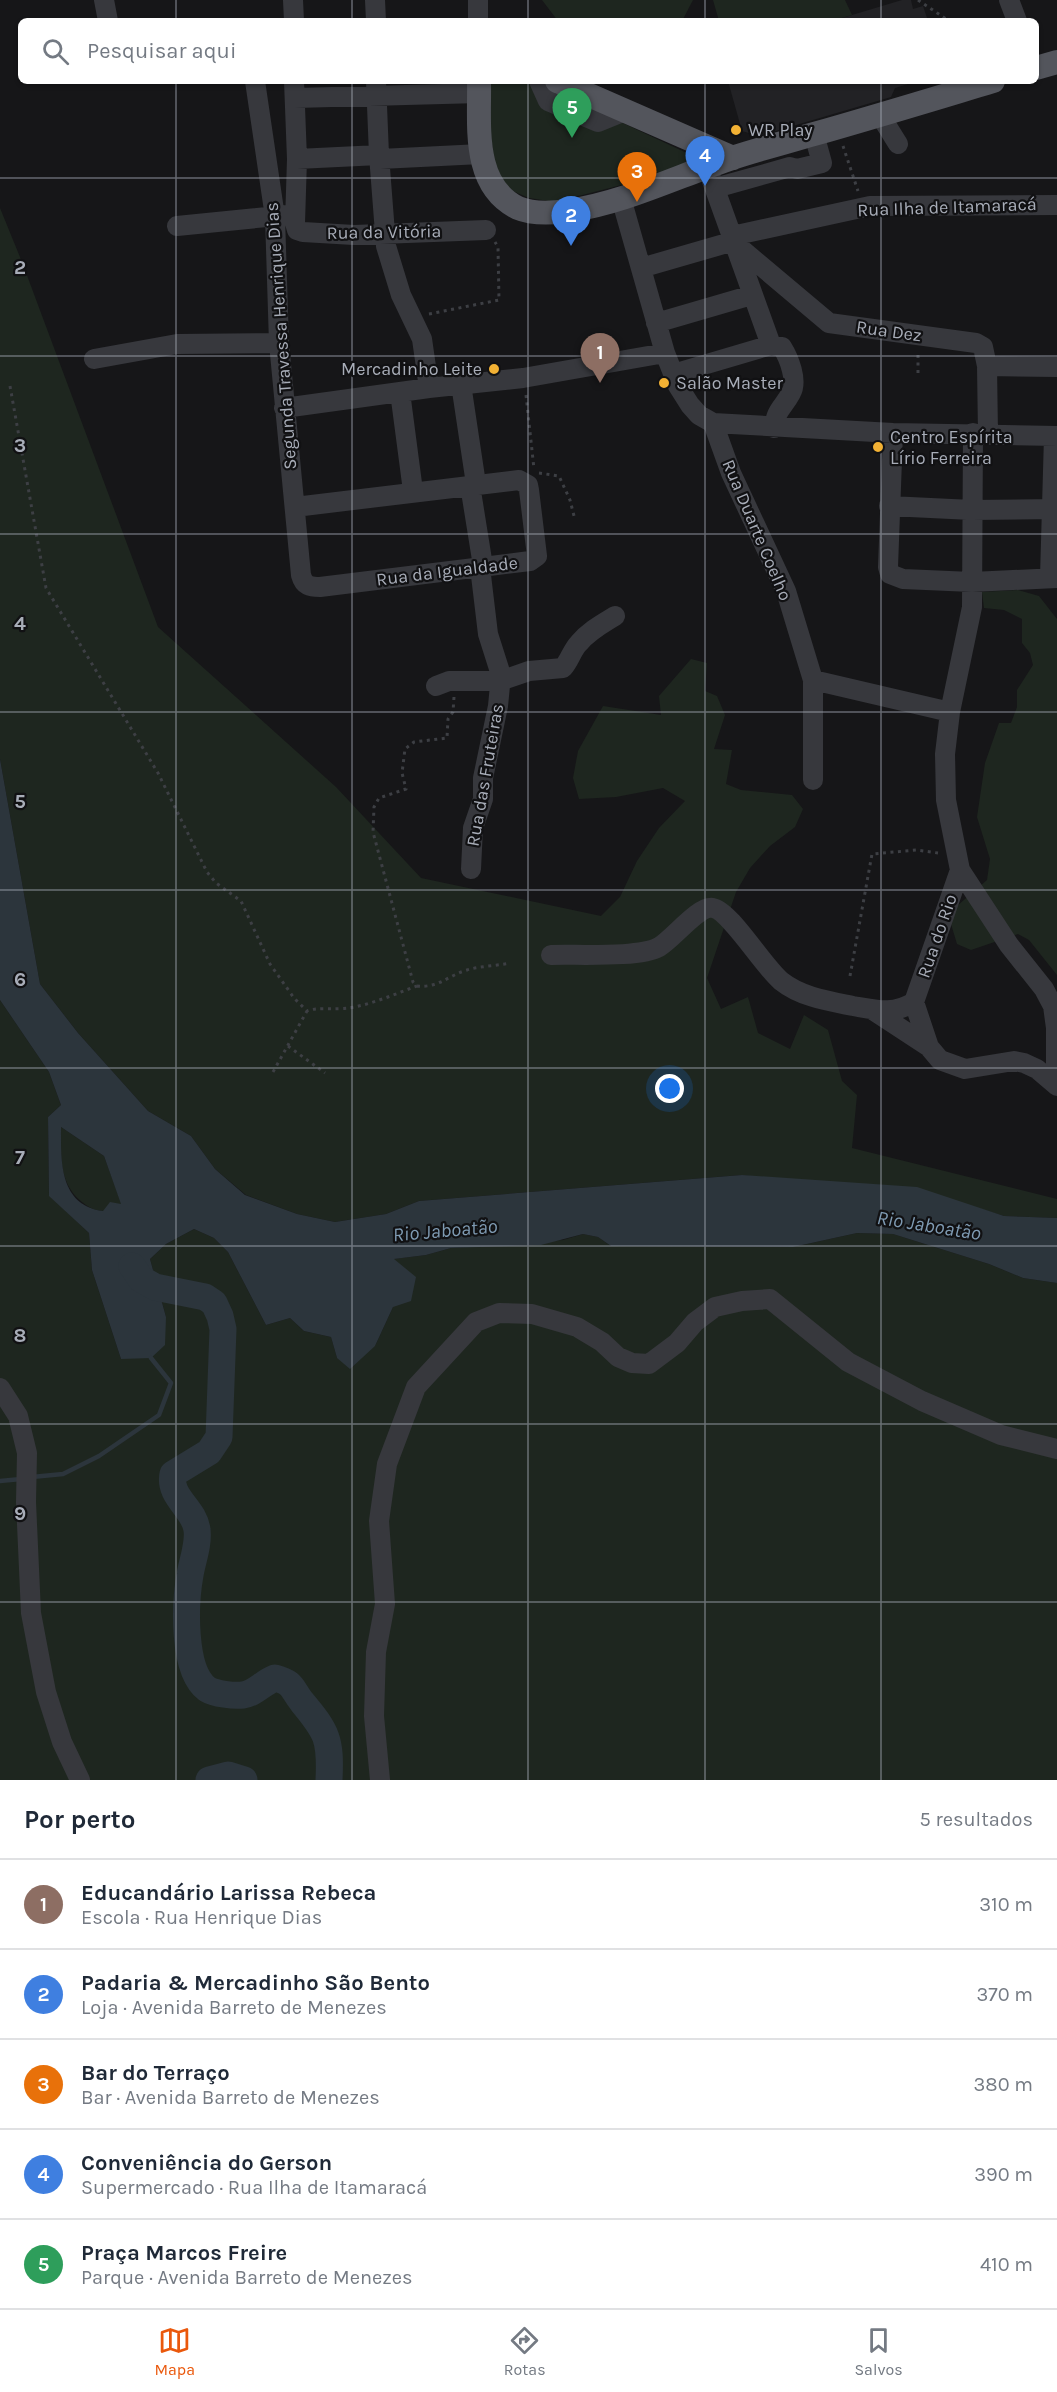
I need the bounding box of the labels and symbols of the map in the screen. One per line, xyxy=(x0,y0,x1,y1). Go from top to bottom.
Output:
pin: 5 xyxy=(552,88,592,138)
place label: WR Play xyxy=(748,119,813,141)
marker: WR Play xyxy=(729,123,743,137)
pin: 4 xyxy=(686,136,724,186)
pin: 3 xyxy=(618,152,656,202)
street label: Rua Ilha de Itamaracá xyxy=(857,193,1037,221)
pin: 2 xyxy=(552,196,590,246)
street label: Segunda Travessa Henrique Dias xyxy=(261,202,301,470)
street label: Rua da Vitória xyxy=(326,220,442,244)
text: 2 xyxy=(14,256,26,279)
street label: Rua Dez xyxy=(855,316,923,346)
pin: 1 xyxy=(580,334,620,383)
place label: Mercadinho Leite xyxy=(341,358,482,380)
marker: Mercadinho Leite xyxy=(487,362,501,376)
place label: Salão Master xyxy=(676,372,783,394)
marker: Salão Master xyxy=(657,376,671,390)
place label: Centro Espírita Lírio Ferreira xyxy=(890,426,1013,469)
text: 3 xyxy=(14,434,26,457)
marker: Centro Espírita Lírio Ferreira xyxy=(871,440,885,454)
street label: Rua Duarte Coelho xyxy=(717,456,797,604)
street label: Rua da Igualdade xyxy=(375,551,519,591)
text: 4 xyxy=(14,612,26,635)
street label: Rua das Fruteiras xyxy=(462,702,508,848)
text: 5 xyxy=(14,790,26,813)
street label: Rua do Rio xyxy=(912,891,962,981)
text: 6 xyxy=(14,968,26,991)
your location xyxy=(655,1074,684,1103)
text: 7 xyxy=(15,1146,25,1169)
water label: Rio Jaboatão xyxy=(875,1206,983,1245)
water label: Rio Jaboatão xyxy=(392,1214,499,1247)
text: 8 xyxy=(14,1324,26,1347)
text: 9 xyxy=(14,1502,26,1525)

